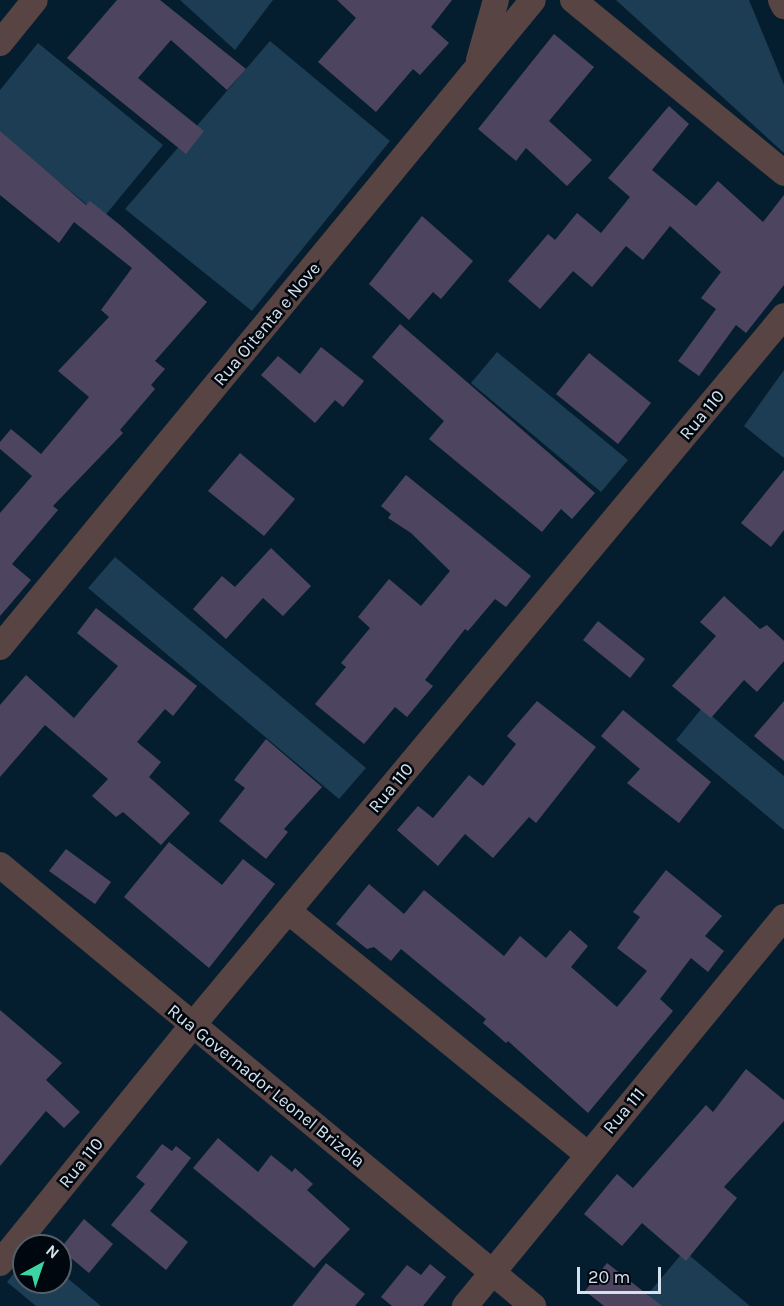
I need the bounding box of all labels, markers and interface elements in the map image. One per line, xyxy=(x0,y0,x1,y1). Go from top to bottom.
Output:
street label: Rua Oitenta e Nove xyxy=(209,258,325,390)
street label: Rua 110 xyxy=(675,386,729,444)
street label: Rua 110 xyxy=(364,759,418,817)
street label: Rua Governador Leonel Brizola xyxy=(163,1000,369,1172)
street label: Rua 111 xyxy=(598,1083,650,1139)
street label: Rua 110 xyxy=(54,1133,108,1193)
north arrow xyxy=(12,1234,72,1294)
text: N xyxy=(42,1240,63,1262)
scale bar xyxy=(580,1255,664,1293)
text: 20 m xyxy=(588,1266,630,1288)

